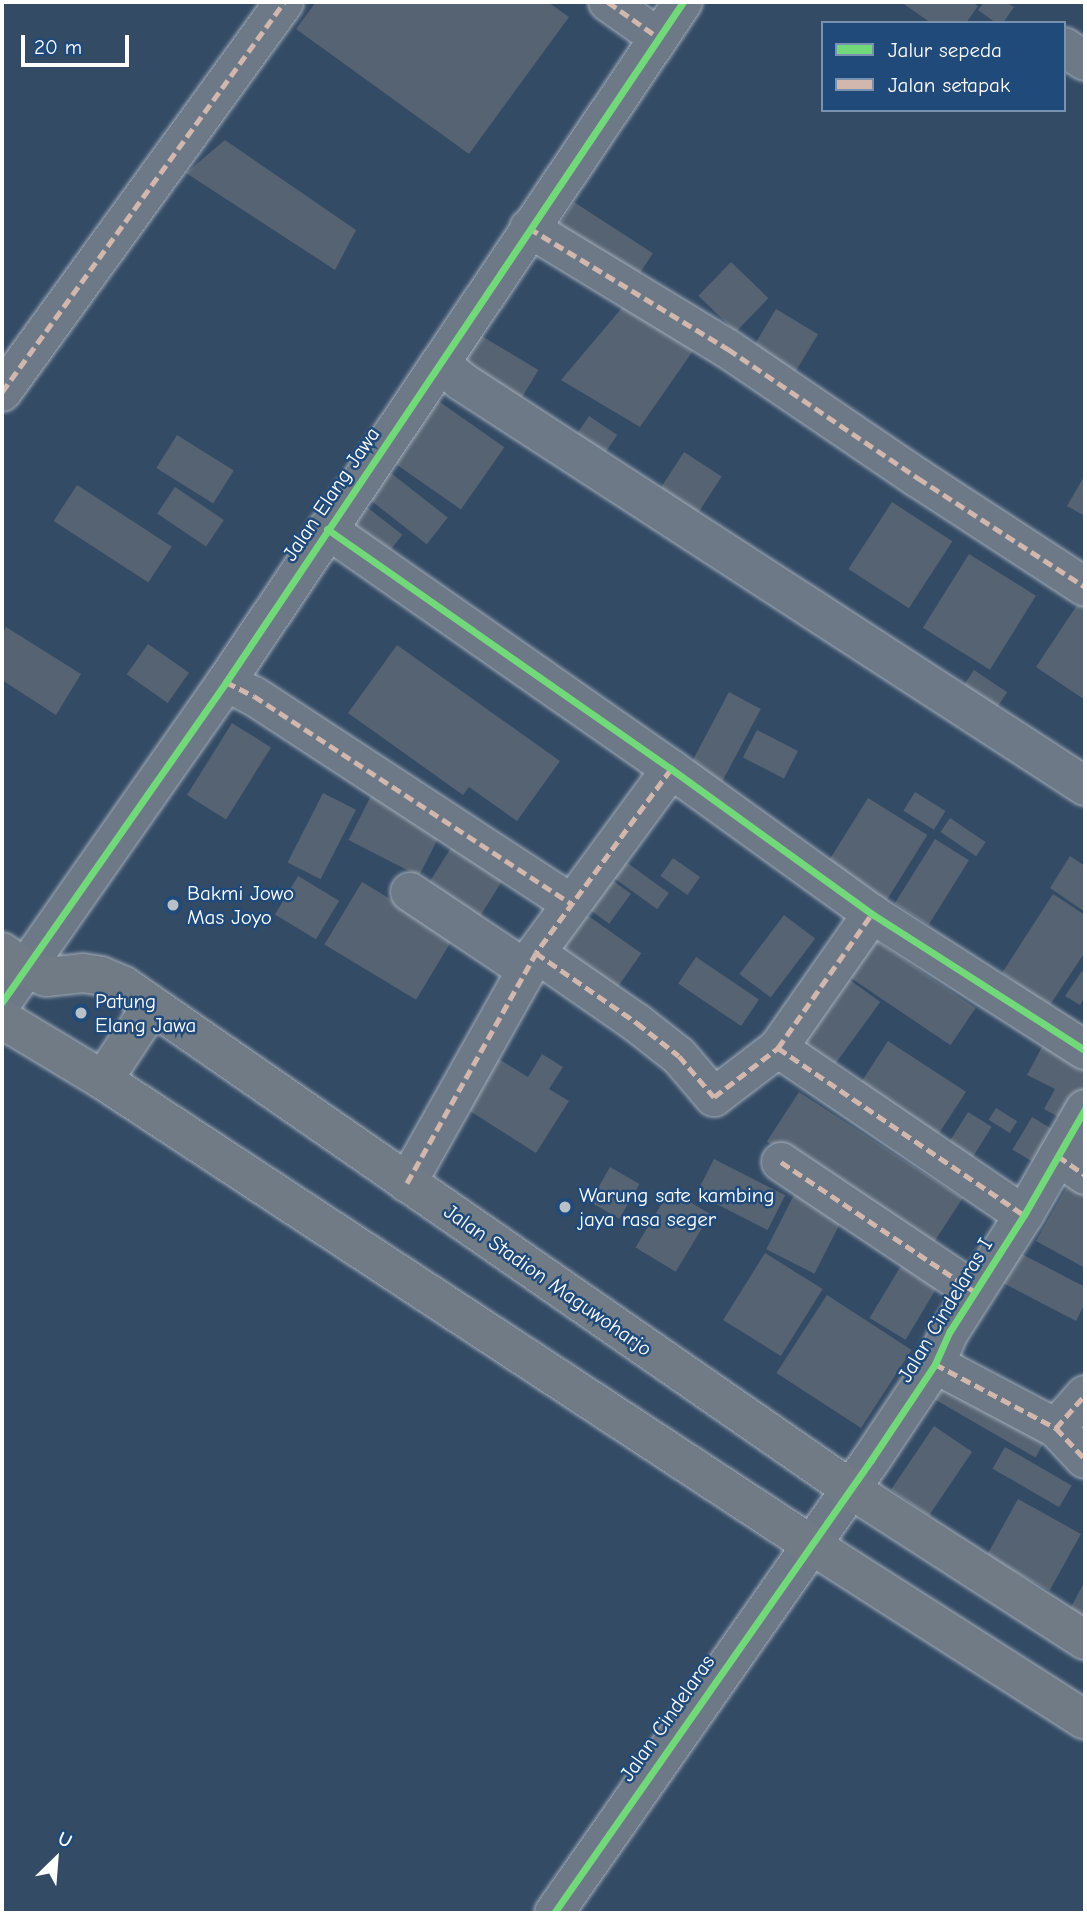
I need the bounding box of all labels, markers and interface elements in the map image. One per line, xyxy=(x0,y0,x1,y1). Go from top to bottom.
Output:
scale bar xyxy=(24,21,133,65)
legend xyxy=(821,21,1066,112)
text: 20 m xyxy=(34,35,82,59)
text: Jalur sepeda xyxy=(888,38,1002,62)
text: Jalan setapak xyxy=(888,73,1010,97)
street label: Jalan Elang Jawa xyxy=(277,422,385,566)
place label: Bakmi Jowo Mas Joyo xyxy=(187,880,294,930)
marker: Bakmi Jowo Mas Joyo xyxy=(165,897,181,913)
place label: Patung Elang Jawa xyxy=(95,988,196,1038)
marker: Patung Elang Jawa xyxy=(73,1005,89,1021)
place label: Warung sate kambing jaya rasa seger xyxy=(579,1182,775,1232)
street label: Jalan Stadion Maguwoharjo xyxy=(439,1199,657,1361)
marker: Warung sate kambing jaya rasa seger xyxy=(557,1199,573,1215)
street label: Jalan Cindelaras I xyxy=(892,1233,998,1387)
street label: Jalan Cindelaras xyxy=(614,1650,720,1786)
north arrow xyxy=(21,1824,91,1894)
text: U xyxy=(54,1827,75,1853)

